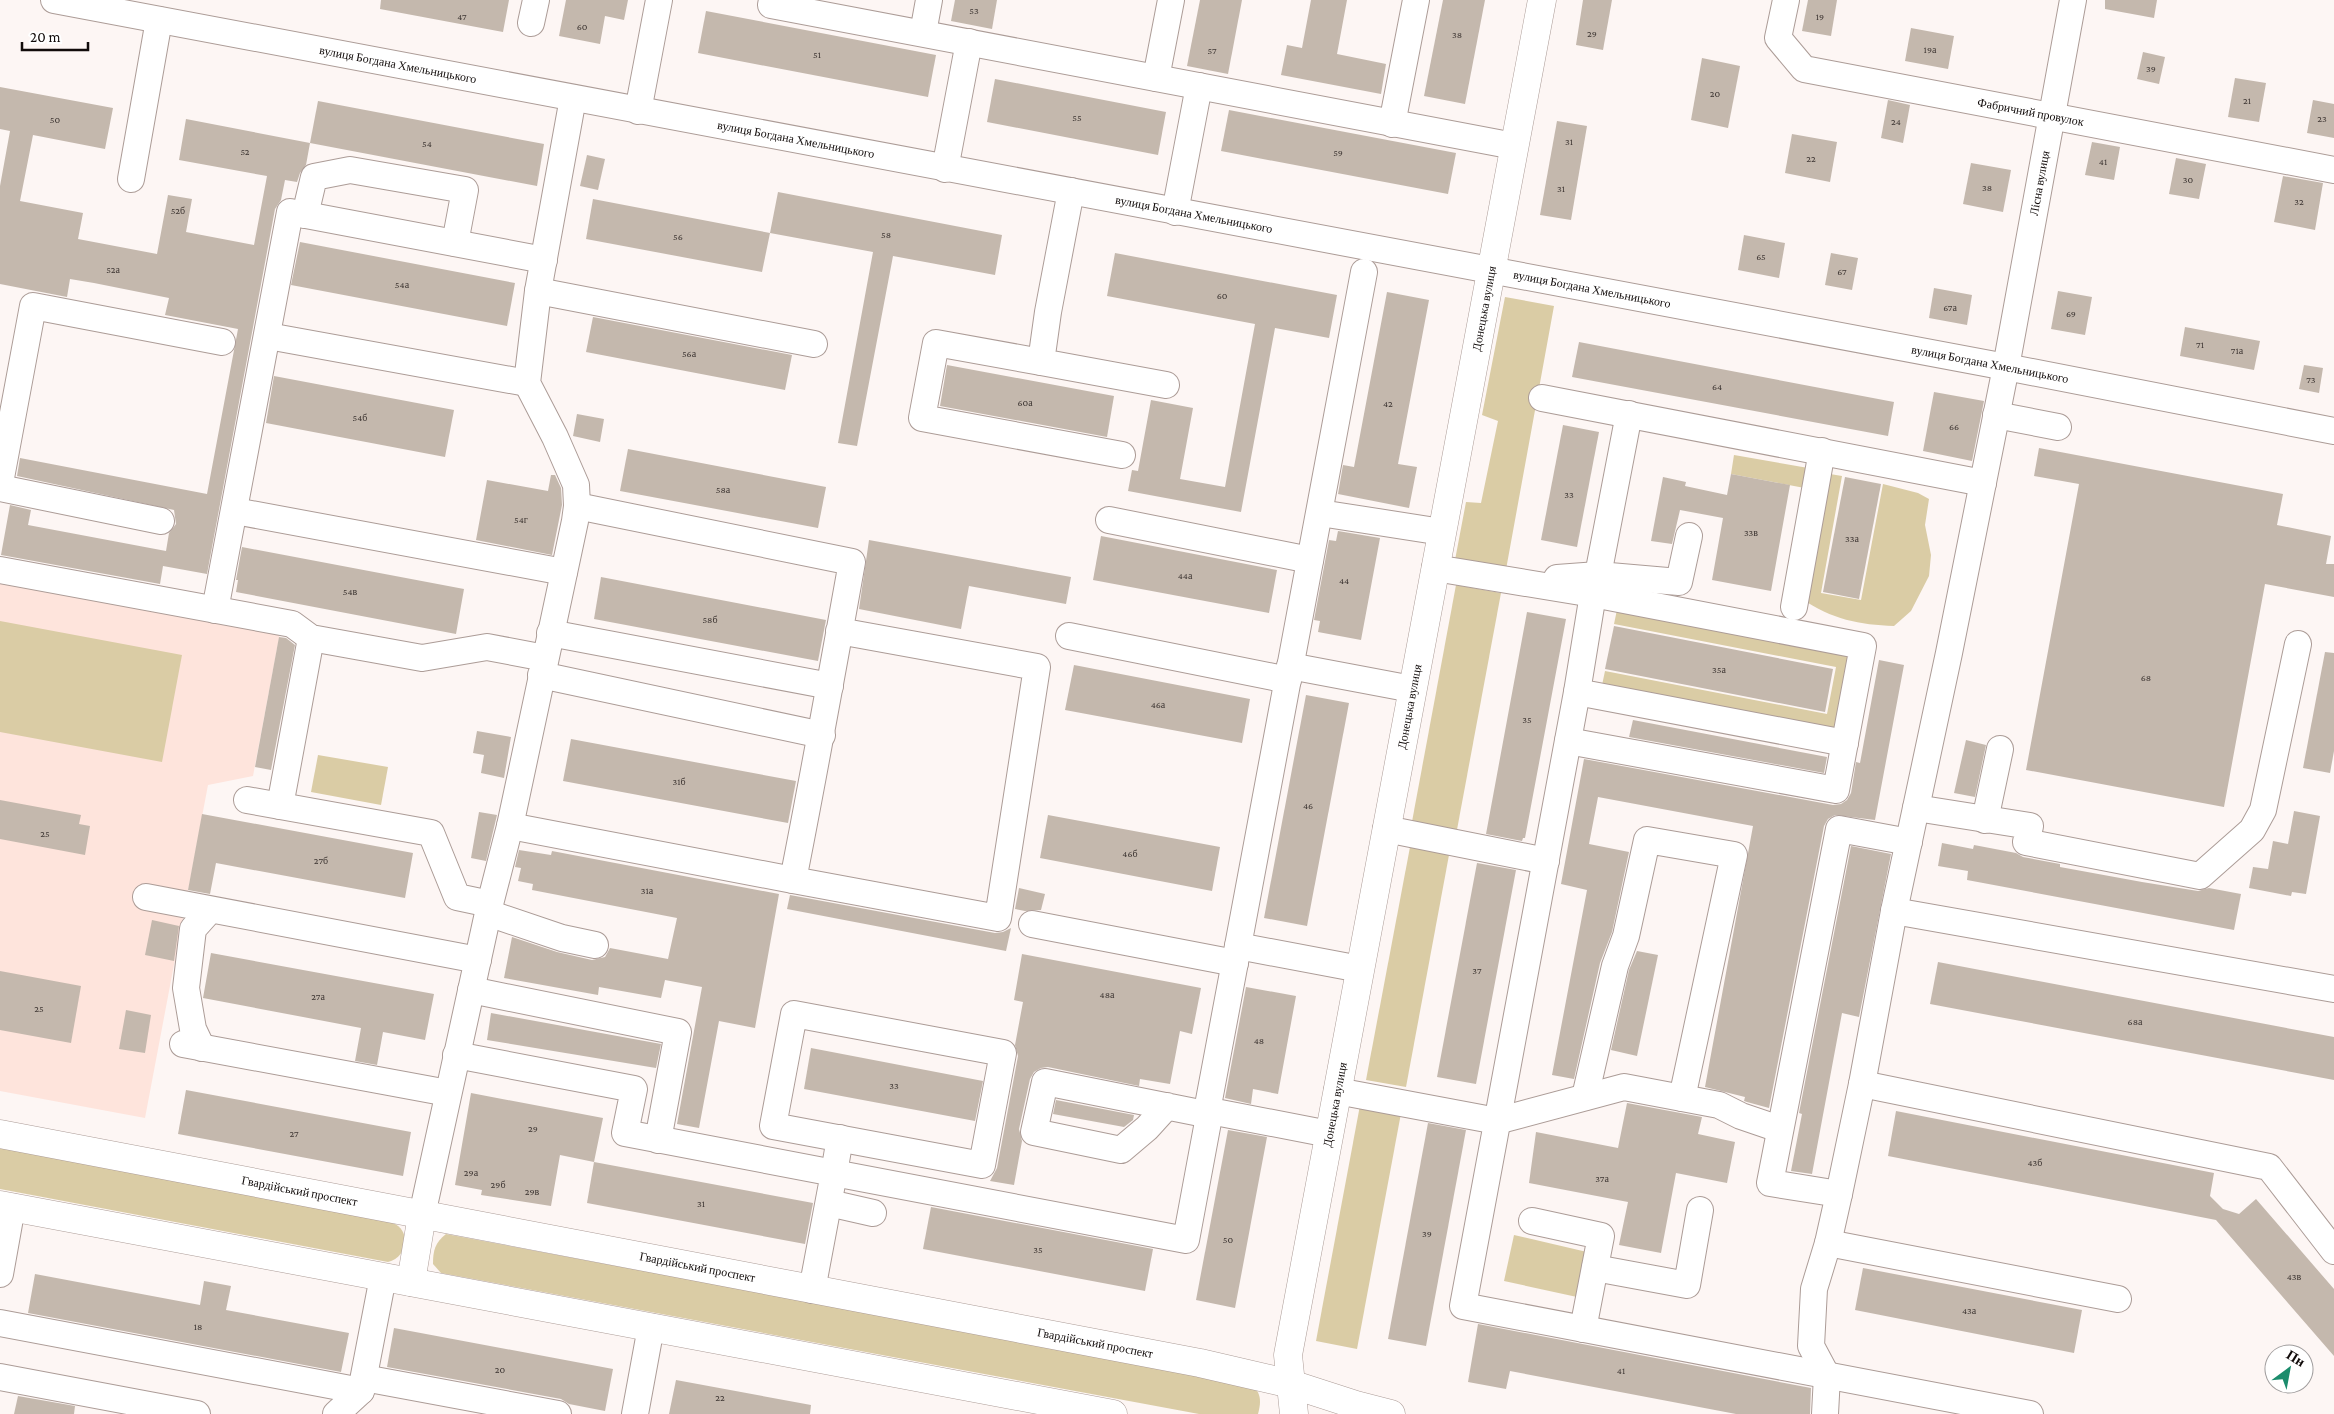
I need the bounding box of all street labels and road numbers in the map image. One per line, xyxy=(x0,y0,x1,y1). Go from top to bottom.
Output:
street label: вулиця Богдана Хмельницького xyxy=(318,43,478,86)
street label: Фабричний провулок xyxy=(1976,95,2085,129)
street label: вулиця Богдана Хмельницького xyxy=(716,118,876,161)
street label: Лісна вулиця xyxy=(2027,149,2052,217)
street label: вулиця Богдана Хмельницького xyxy=(1114,193,1274,236)
street label: Донецька вулиця xyxy=(1469,264,1499,352)
street label: вулиця Богдана Хмельницького xyxy=(1512,268,1672,311)
street label: вулиця Богдана Хмельницького xyxy=(1910,342,2070,386)
street label: Донецька вулиця xyxy=(1395,662,1424,750)
street label: Донецька вулиця xyxy=(1320,1061,1350,1148)
street label: Гвардійський проспект xyxy=(241,1173,359,1209)
street label: Гвардійський проспект xyxy=(638,1249,757,1285)
street label: Гвардійський проспект xyxy=(1036,1325,1155,1361)

